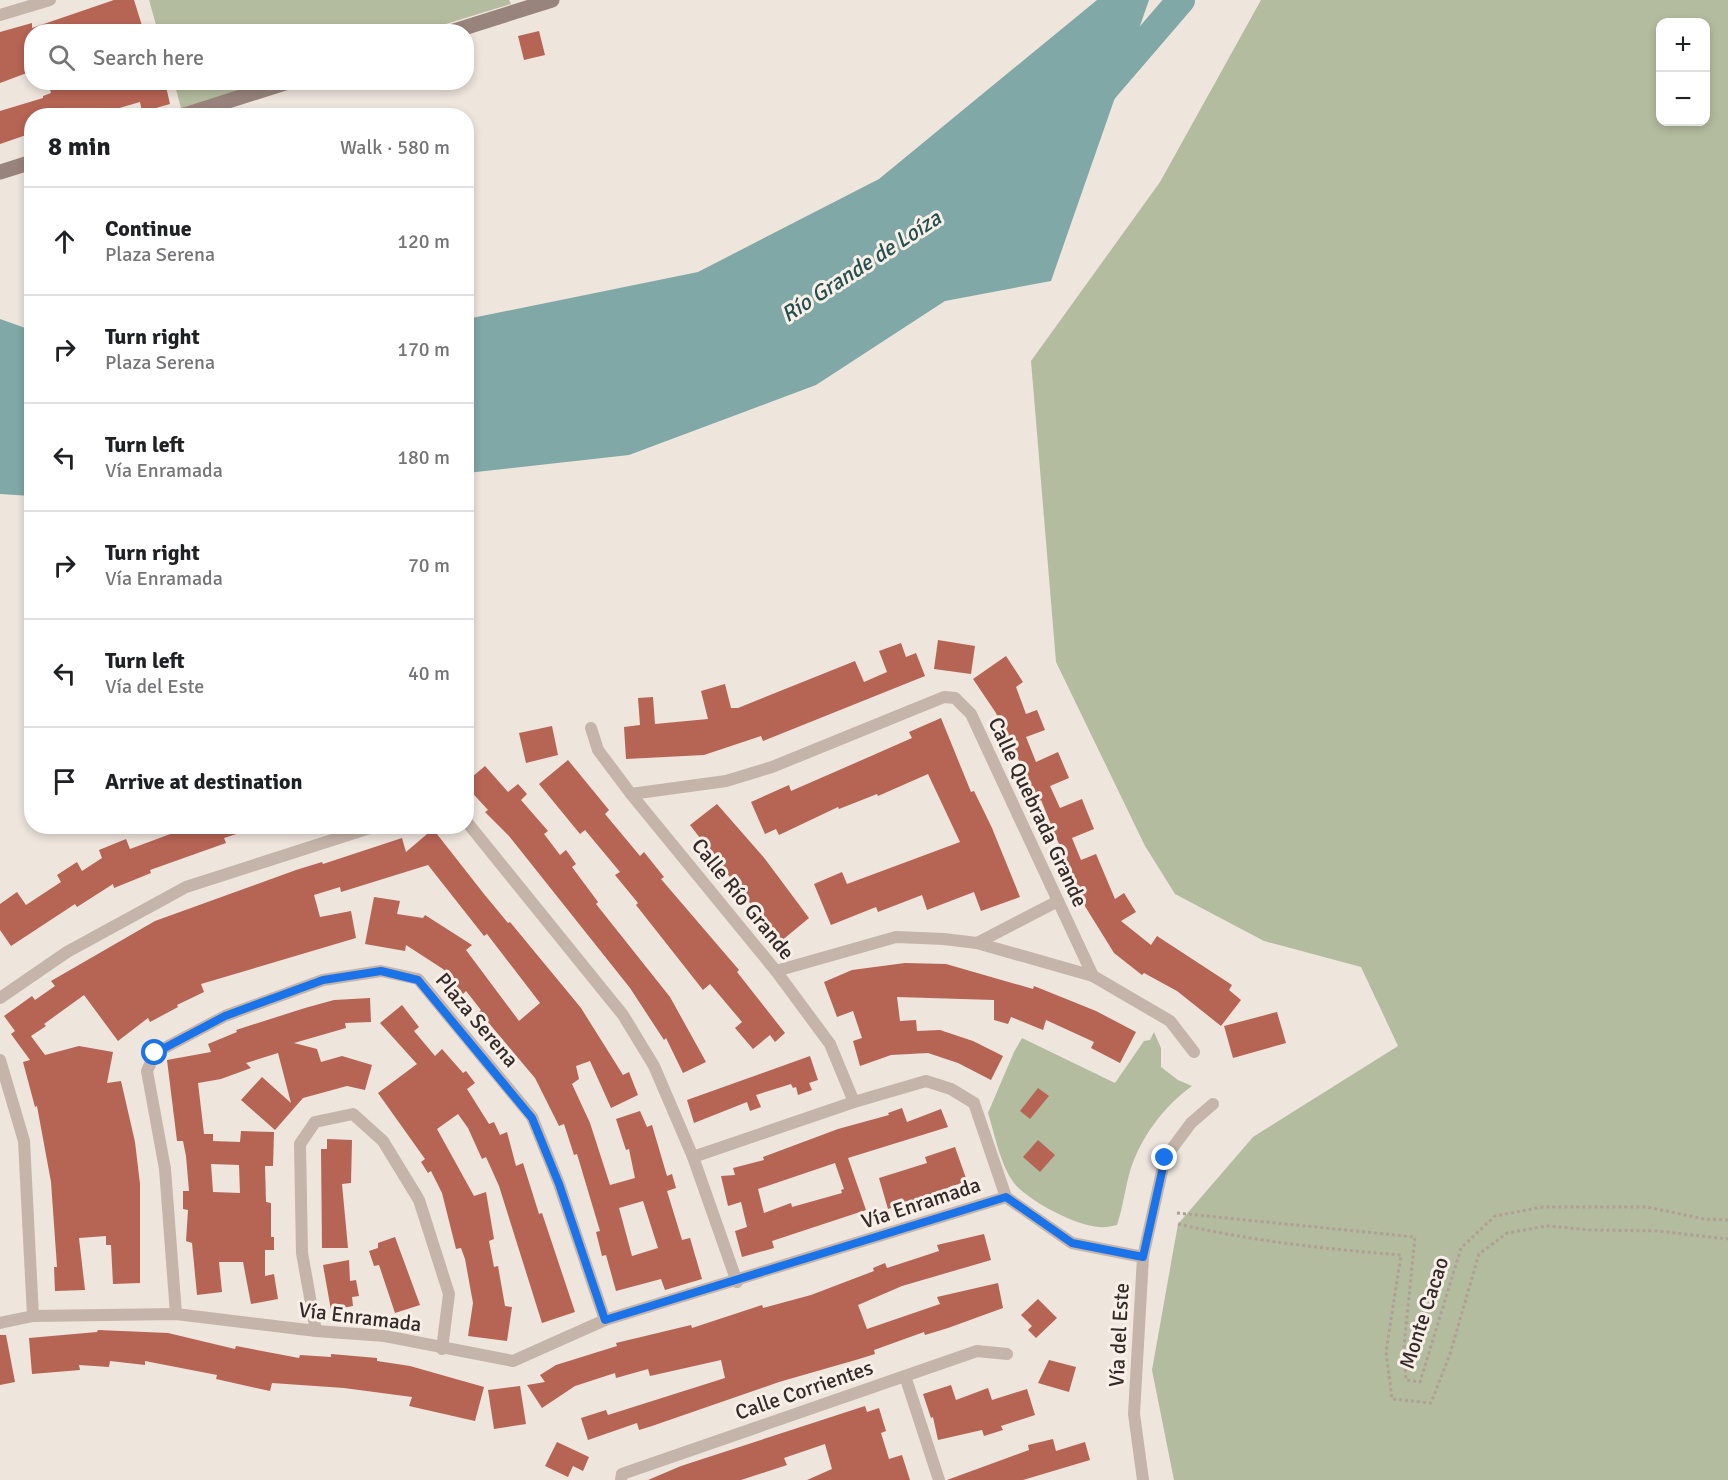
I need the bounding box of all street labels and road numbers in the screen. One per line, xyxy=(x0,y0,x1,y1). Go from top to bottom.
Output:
street label: Calle Quebrada Grande xyxy=(983,713,1093,911)
street label: Calle Río Grande xyxy=(686,833,800,965)
street label: Plaza Serena xyxy=(430,967,524,1073)
street label: Vía Enramada xyxy=(858,1172,984,1234)
street label: Monte Cacao xyxy=(1394,1254,1454,1372)
street label: Vía del Este xyxy=(1103,1282,1135,1388)
street label: Vía Enramada xyxy=(297,1297,423,1337)
street label: Calle Corrientes xyxy=(732,1354,876,1426)

